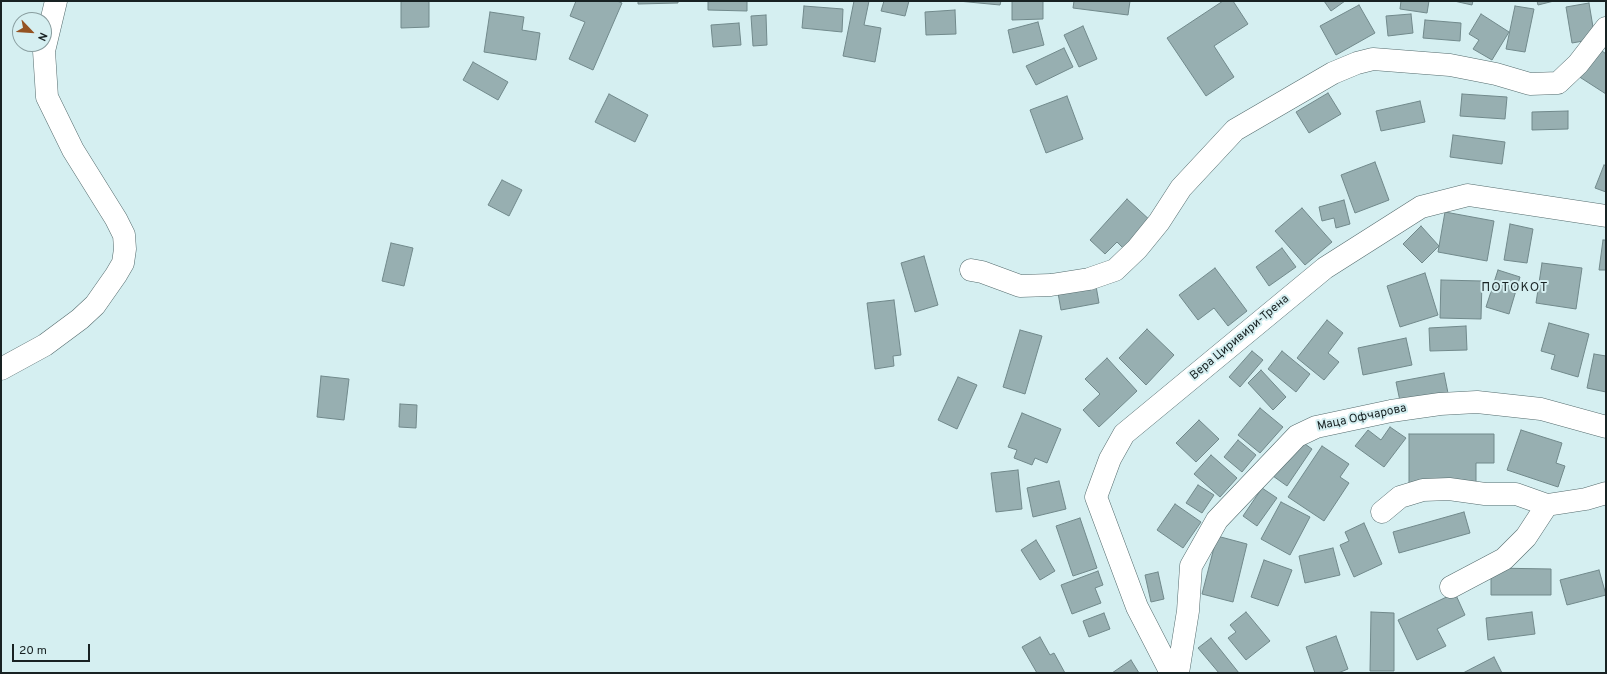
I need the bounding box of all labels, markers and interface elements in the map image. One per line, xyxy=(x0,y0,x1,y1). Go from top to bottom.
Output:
north arrow xyxy=(12,12,52,52)
text: N xyxy=(34,30,50,43)
district label: ПОТОКОТ xyxy=(1481,280,1549,296)
street label: Вера Циривири-Трена xyxy=(1187,292,1293,384)
street label: Маца Офчарова xyxy=(1316,401,1408,435)
scale bar xyxy=(14,636,92,662)
text: 20 m xyxy=(19,643,47,659)

